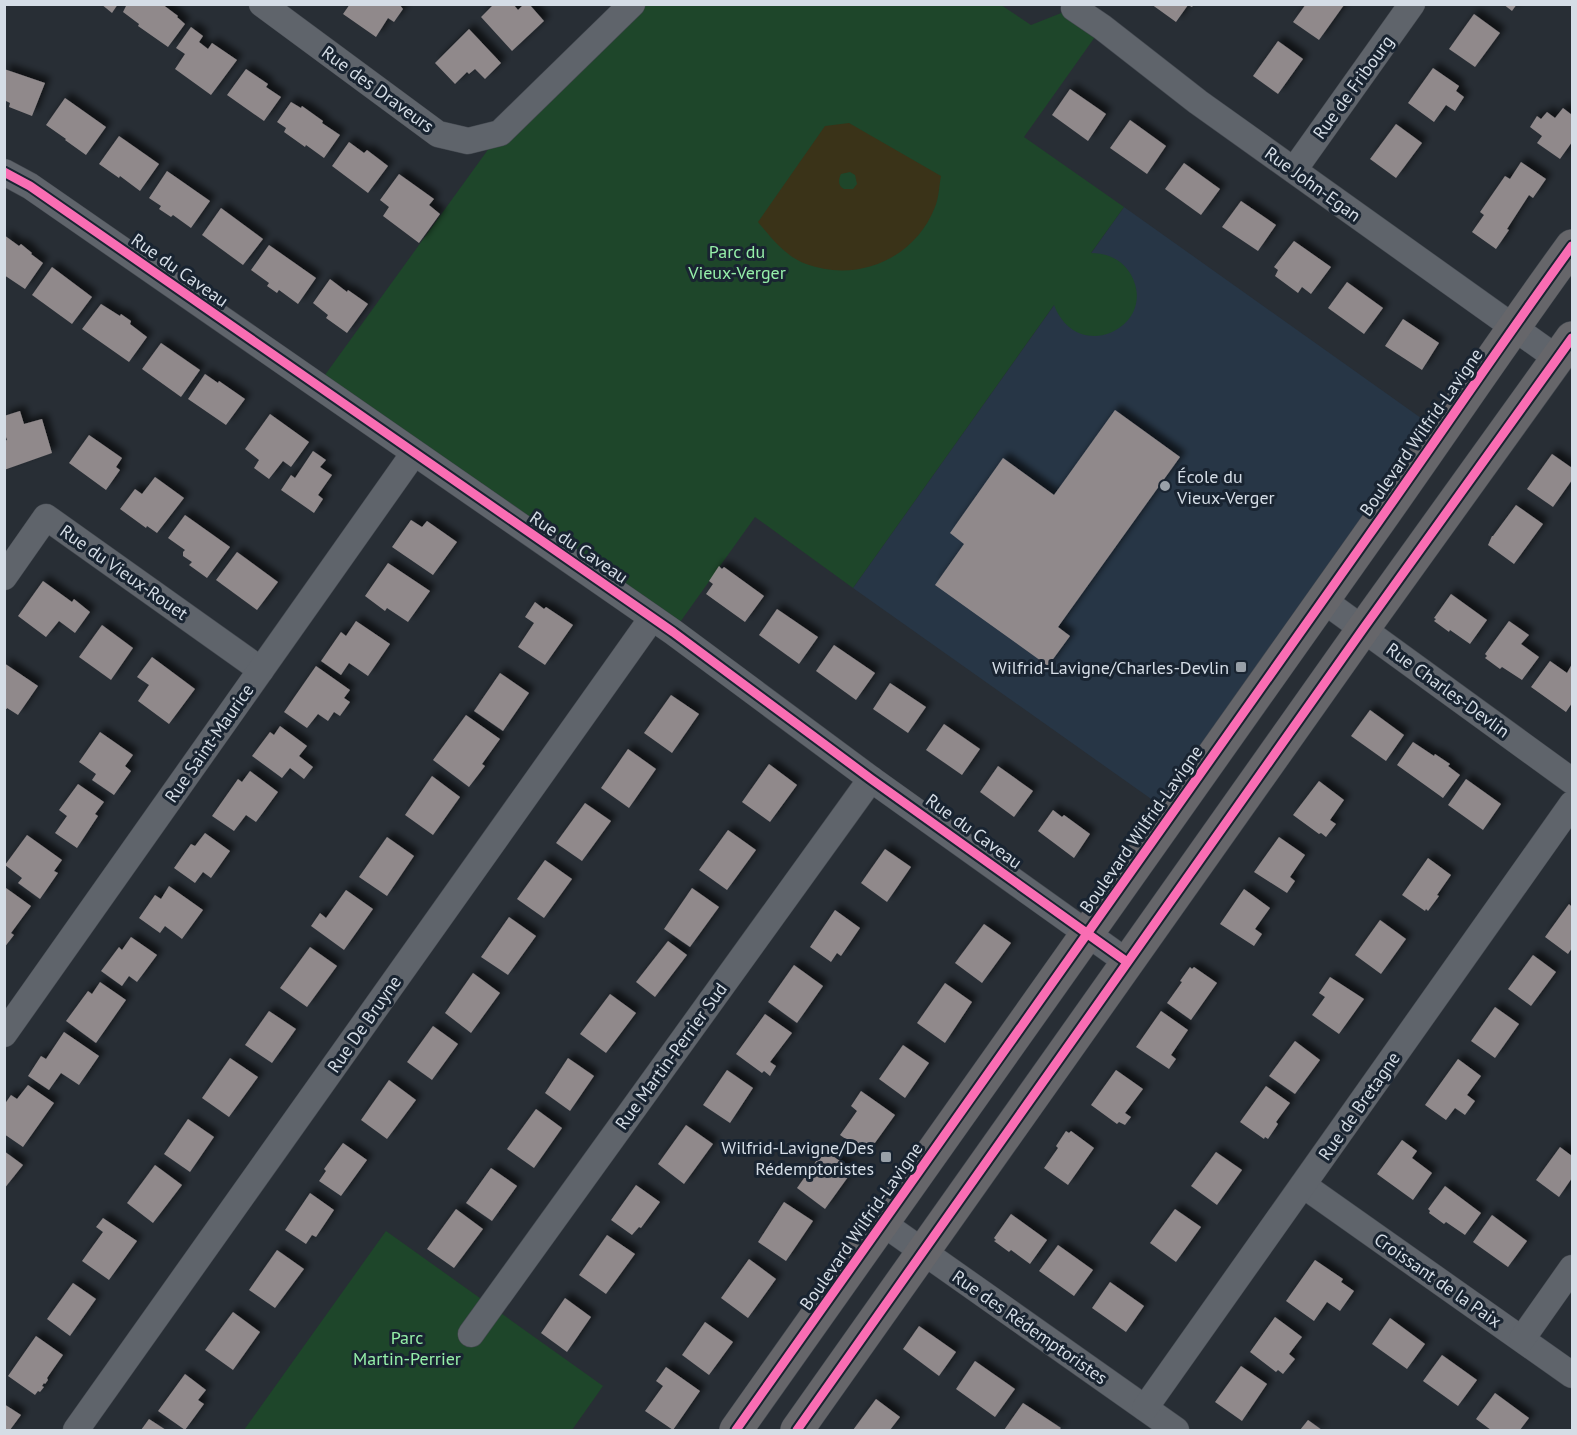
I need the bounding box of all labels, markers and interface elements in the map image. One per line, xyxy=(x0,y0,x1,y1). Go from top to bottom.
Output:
street label: Rue de Fribourg xyxy=(1308,31,1398,143)
street label: Rue des Draveurs xyxy=(317,41,439,137)
street label: Rue John-Egan xyxy=(1260,141,1366,227)
street label: Rue du Caveau xyxy=(127,228,233,312)
park label: Parc du Vieux-Verger xyxy=(687,240,786,284)
street label: Boulevard Wilfrid-Lavigne xyxy=(1354,344,1488,520)
place label: École du Vieux-Verger xyxy=(1176,465,1275,509)
marker: École du Vieux-Verger xyxy=(1158,479,1172,493)
street label: Rue du Caveau xyxy=(526,506,632,588)
street label: Rue du Vieux-Rouet xyxy=(56,519,192,625)
street label: Rue Charles-Devlin xyxy=(1382,638,1514,742)
place label: Wilfrid-Lavigne/Charles-Devlin xyxy=(992,656,1229,679)
marker: Wilfrid-Lavigne/Charles-Devlin xyxy=(1234,660,1248,674)
street label: Rue Saint-Maurice xyxy=(159,679,259,807)
street label: Boulevard Wilfrid-Lavigne xyxy=(1074,741,1208,917)
street label: Rue du Caveau xyxy=(921,788,1027,874)
street label: Rue De Bruyne xyxy=(322,971,406,1077)
street label: Rue Martin-Perrier Sud xyxy=(610,978,732,1134)
street label: Rue de Bretagne xyxy=(1313,1047,1405,1165)
place label: Wilfrid-Lavigne/Des Rédemptoristes xyxy=(721,1136,874,1180)
street label: Boulevard Wilfrid-Lavigne xyxy=(794,1138,928,1314)
marker: Wilfrid-Lavigne/Des Rédemptoristes xyxy=(879,1150,893,1164)
street label: Croissant de la Paix xyxy=(1370,1227,1506,1333)
street label: Rue des Rédemptoristes xyxy=(948,1265,1112,1389)
park label: Parc Martin-Perrier xyxy=(353,1326,461,1370)

